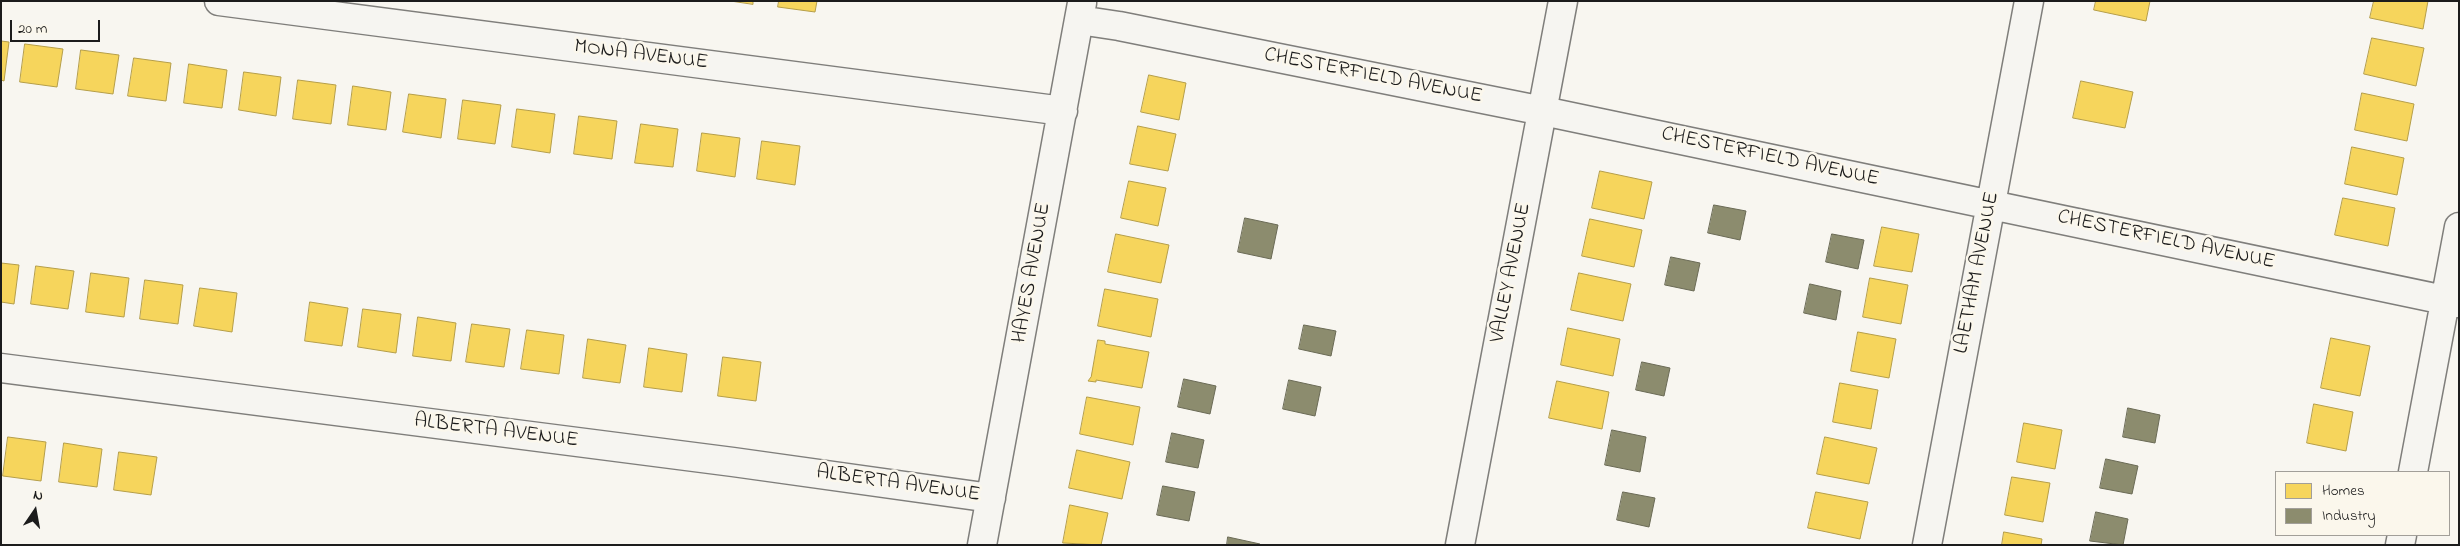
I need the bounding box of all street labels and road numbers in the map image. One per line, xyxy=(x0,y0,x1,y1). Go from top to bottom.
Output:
street label: MONA AVENUE xyxy=(573,35,709,77)
street label: CHESTERFIELD AVENUE xyxy=(1262,43,1484,111)
street label: CHESTERFIELD AVENUE xyxy=(1659,123,1881,193)
street label: LAETHAM AVENUE xyxy=(1950,190,2006,356)
street label: HAYES AVENUE xyxy=(1008,201,1058,345)
street label: VALLEY AVENUE xyxy=(1486,201,1538,345)
street label: CHESTERFIELD AVENUE xyxy=(2055,206,2277,276)
street label: ALBERTA AVENUE xyxy=(413,409,579,455)
street label: ALBERTA AVENUE xyxy=(814,461,982,509)

